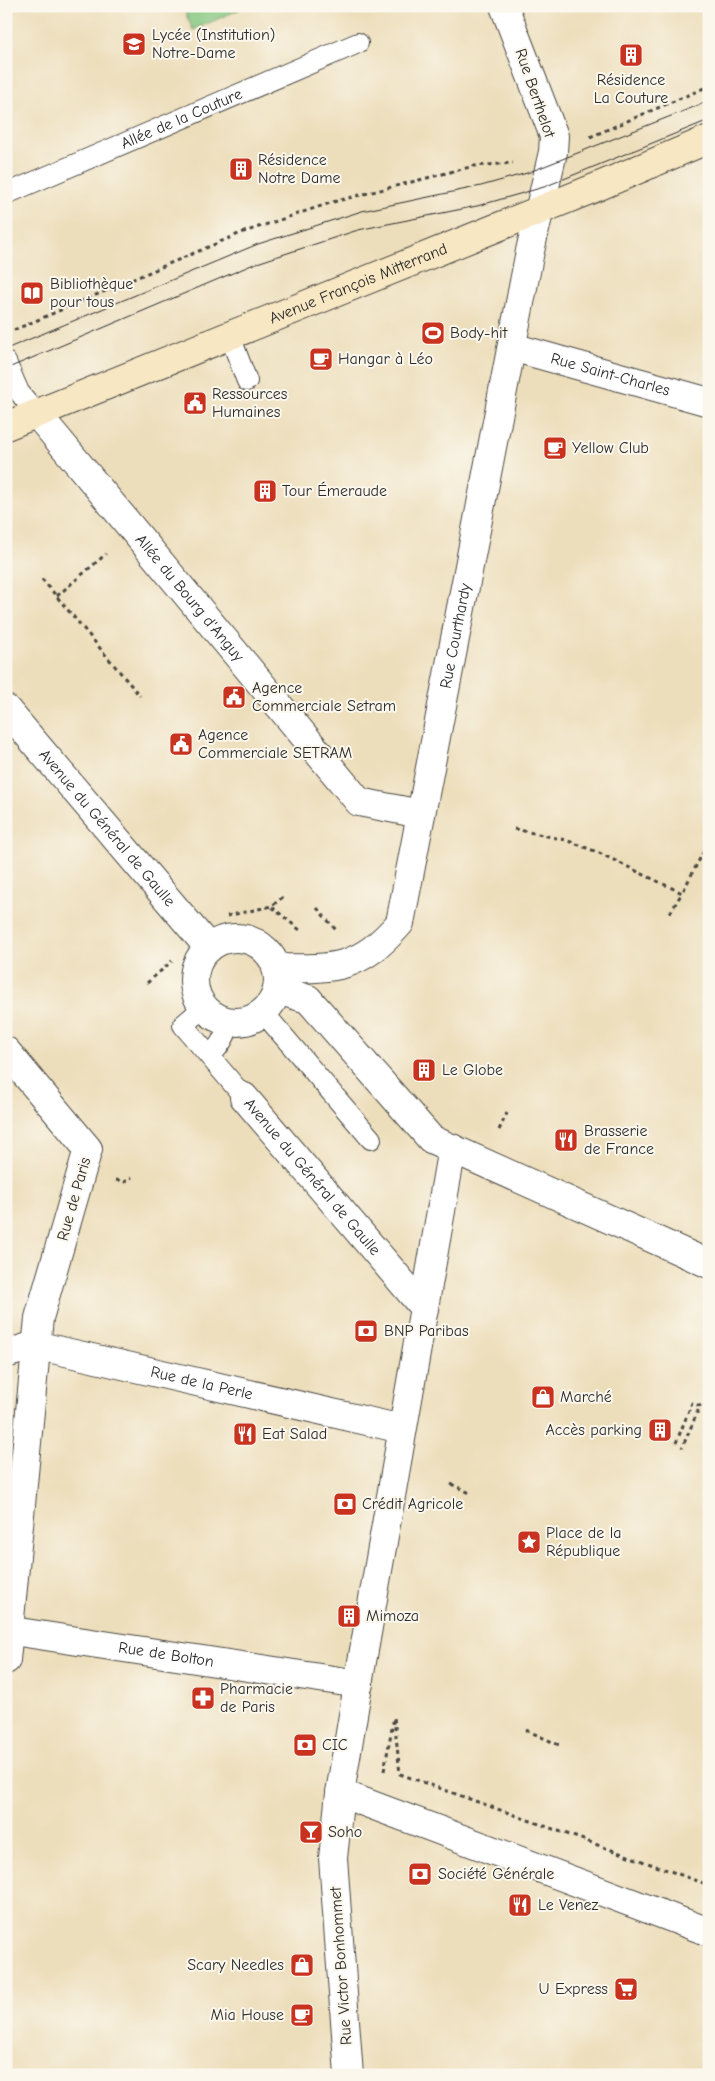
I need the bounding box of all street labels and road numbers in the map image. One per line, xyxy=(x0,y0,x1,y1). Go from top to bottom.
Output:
street label: Rue Berthelot xyxy=(511,46,559,140)
street label: Allée de la Couture xyxy=(118,85,245,153)
street label: Avenue François Mitterrand xyxy=(267,240,450,328)
street label: Rue Saint-Charles xyxy=(549,349,672,400)
street label: Allée du Bourg d'Anguy xyxy=(132,531,248,666)
street label: Rue Courthardy xyxy=(437,581,475,690)
street label: Avenue du Général de Gaulle xyxy=(35,746,179,910)
street label: Avenue du Général de Gaulle xyxy=(240,1095,384,1259)
street label: Rue de Paris xyxy=(53,1155,95,1243)
street label: Rue de la Perle xyxy=(149,1363,255,1404)
street label: Rue de Bolton xyxy=(117,1638,215,1671)
street label: Rue Victor Bonhommet xyxy=(326,1886,356,2046)

